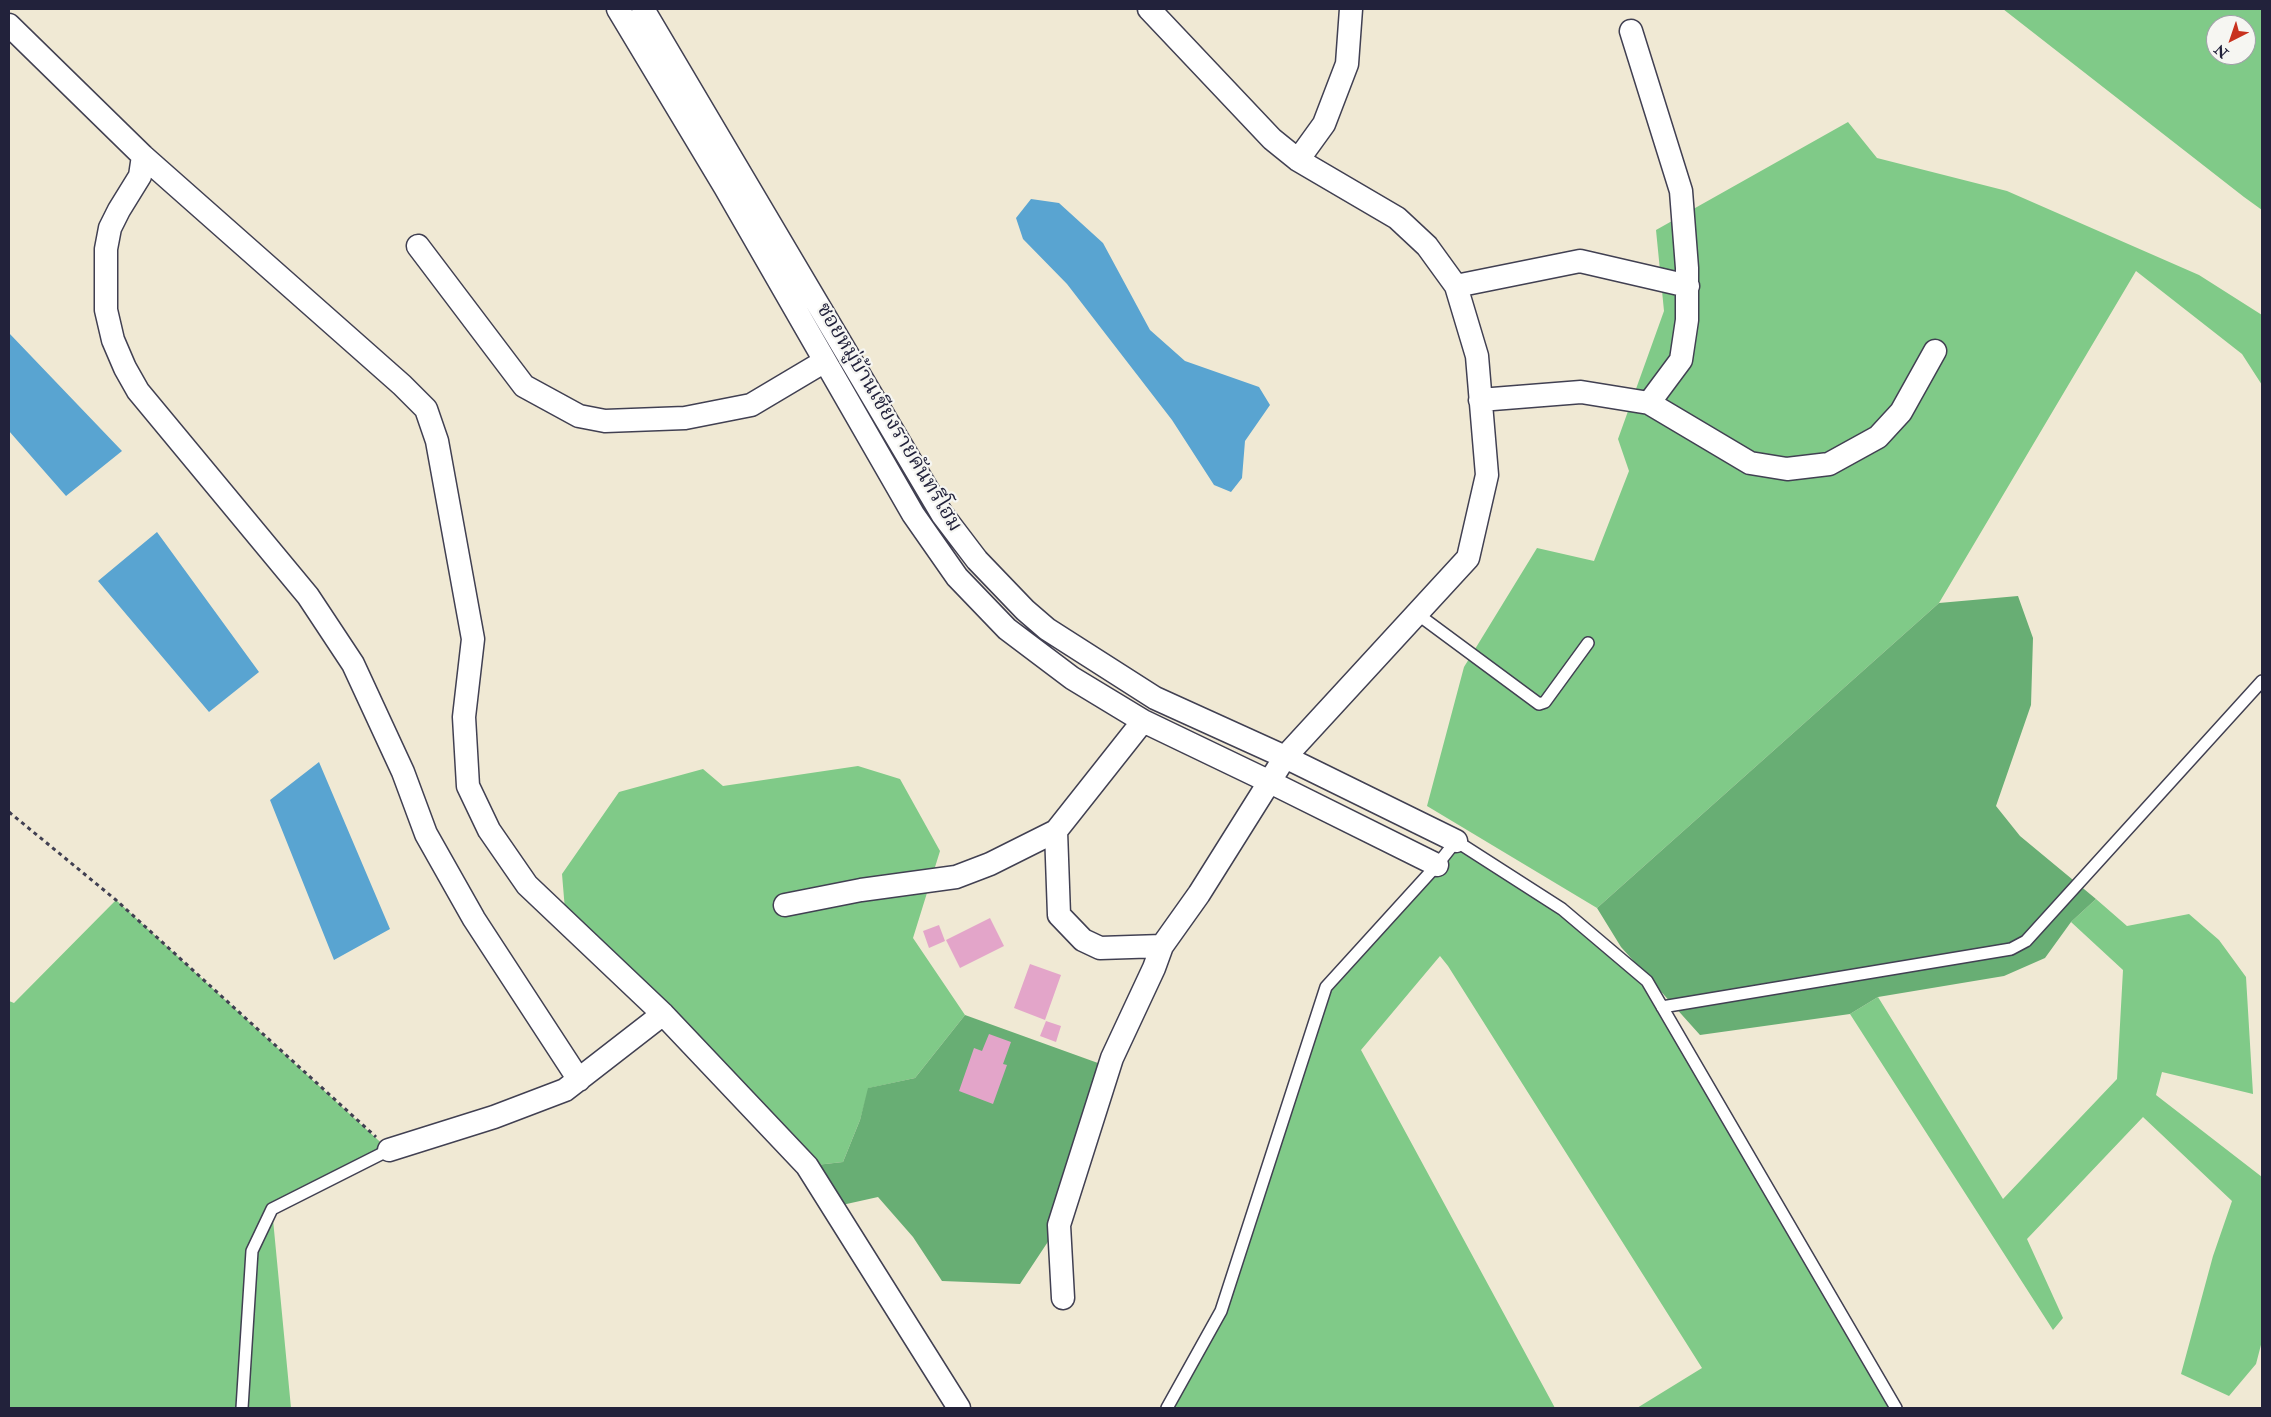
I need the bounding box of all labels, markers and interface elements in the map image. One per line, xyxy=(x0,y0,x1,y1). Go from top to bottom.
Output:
north arrow xyxy=(2206,15,2256,65)
text: N xyxy=(2211,40,2232,61)
street label: ซอยหมู่บ้านเชียงรายคันทรีโฮม xyxy=(810,299,966,537)

